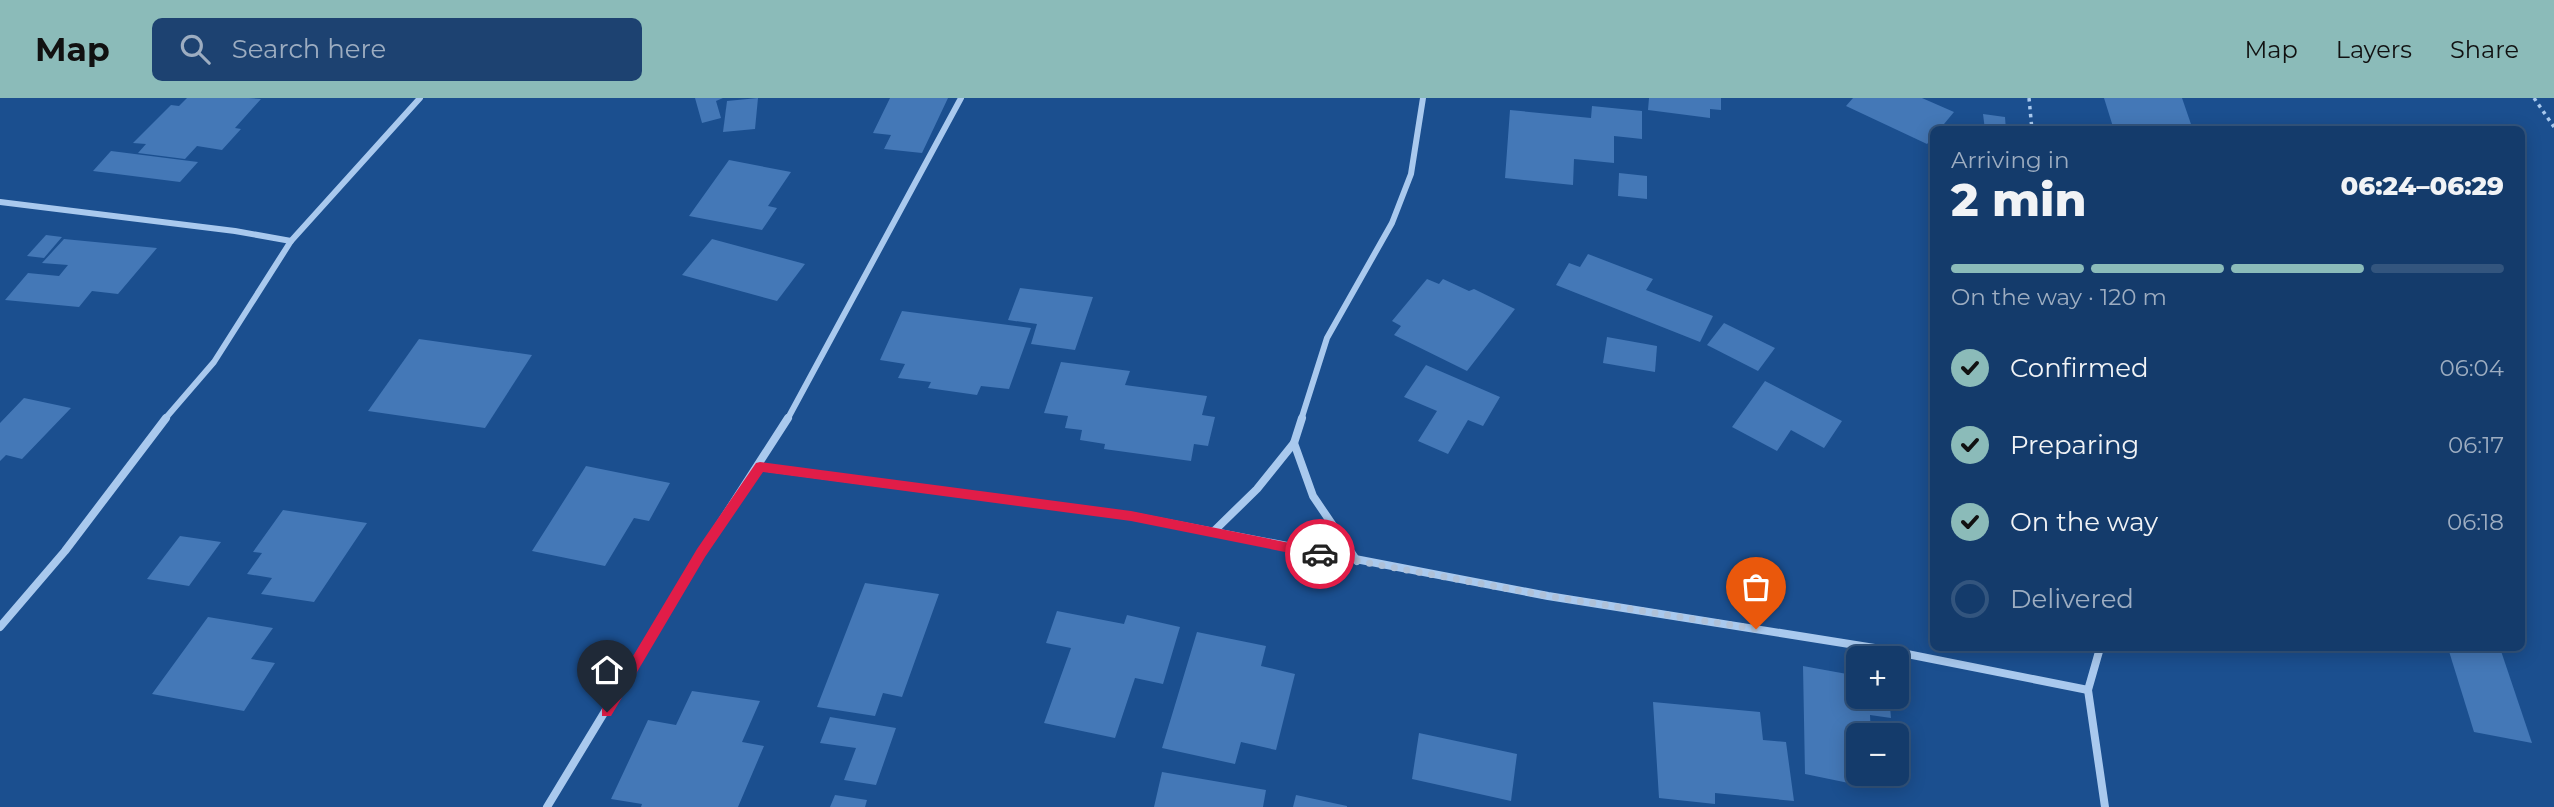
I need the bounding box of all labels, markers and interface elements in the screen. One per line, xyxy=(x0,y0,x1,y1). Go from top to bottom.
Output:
search box xyxy=(152,18,642,81)
text: Map xyxy=(35,29,110,69)
icon: search xyxy=(176,30,214,68)
text: Search here xyxy=(232,33,386,65)
text: Map xyxy=(2244,35,2298,64)
text: Layers xyxy=(2336,35,2412,64)
text: Share xyxy=(2450,35,2519,64)
text: Arriving in xyxy=(1951,146,2070,174)
text: 06:24–06:29 xyxy=(2341,170,2504,202)
text: 2 min xyxy=(1951,171,2086,228)
text: On the way · 120 m xyxy=(1951,283,2167,311)
icon: check xyxy=(1951,349,1989,387)
text: Confirmed xyxy=(2010,352,2149,384)
text: 06:04 xyxy=(2439,354,2504,382)
icon: check xyxy=(1951,426,1989,464)
text: Preparing xyxy=(2010,429,2139,461)
text: 06:17 xyxy=(2448,431,2504,459)
icon: check xyxy=(1951,503,1989,541)
text: On the way xyxy=(2010,506,2158,538)
text: 06:18 xyxy=(2447,508,2504,536)
courier xyxy=(1285,519,1355,589)
icon: car xyxy=(1301,535,1339,573)
pin xyxy=(1726,557,1786,629)
icon: bag xyxy=(1737,568,1775,606)
text: Delivered xyxy=(2010,583,2134,615)
pin xyxy=(577,640,637,712)
map controls xyxy=(1846,646,1909,786)
button: + xyxy=(1846,646,1909,709)
icon: home xyxy=(588,651,626,689)
button: − xyxy=(1846,723,1909,786)

